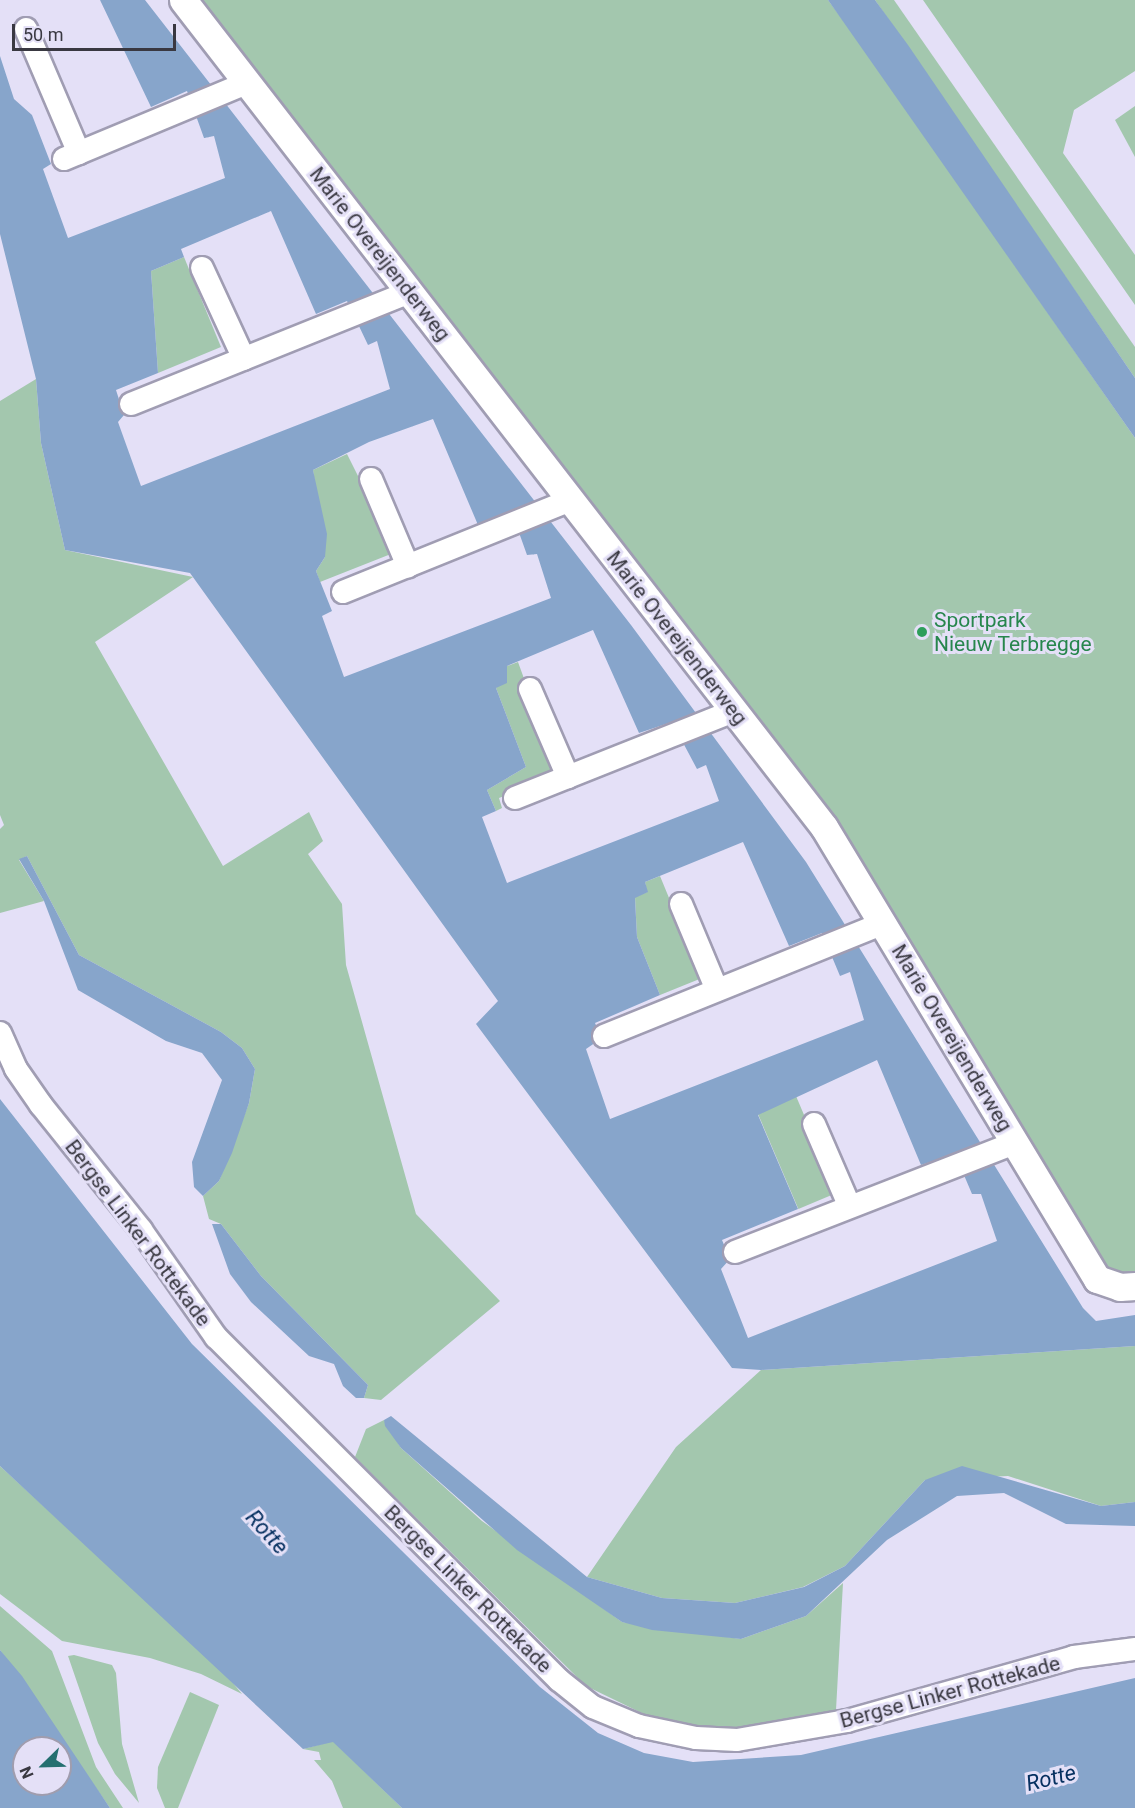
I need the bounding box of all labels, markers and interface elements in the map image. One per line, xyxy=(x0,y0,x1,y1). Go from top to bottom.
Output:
scale bar xyxy=(15,12,178,50)
text: 50 m xyxy=(23,24,63,45)
street label: Marie Overeijenderweg xyxy=(304,162,456,346)
street label: Marie Overeijenderweg xyxy=(601,546,753,730)
place label: Sportpark Nieuw Terbregge xyxy=(934,607,1092,657)
marker: Sportpark Nieuw Terbregge xyxy=(915,625,929,639)
street label: Marie Overeijenderweg xyxy=(886,940,1018,1136)
street label: Bergse Linker Rottekade xyxy=(60,1135,216,1331)
street label: Bergse Linker Rottekade xyxy=(379,1500,557,1678)
water label: Rotte xyxy=(240,1504,294,1560)
street label: Bergse Linker Rottekade xyxy=(837,1650,1063,1734)
north arrow xyxy=(12,1736,72,1796)
water label: Rotte xyxy=(1023,1759,1079,1797)
text: N xyxy=(16,1764,38,1781)

